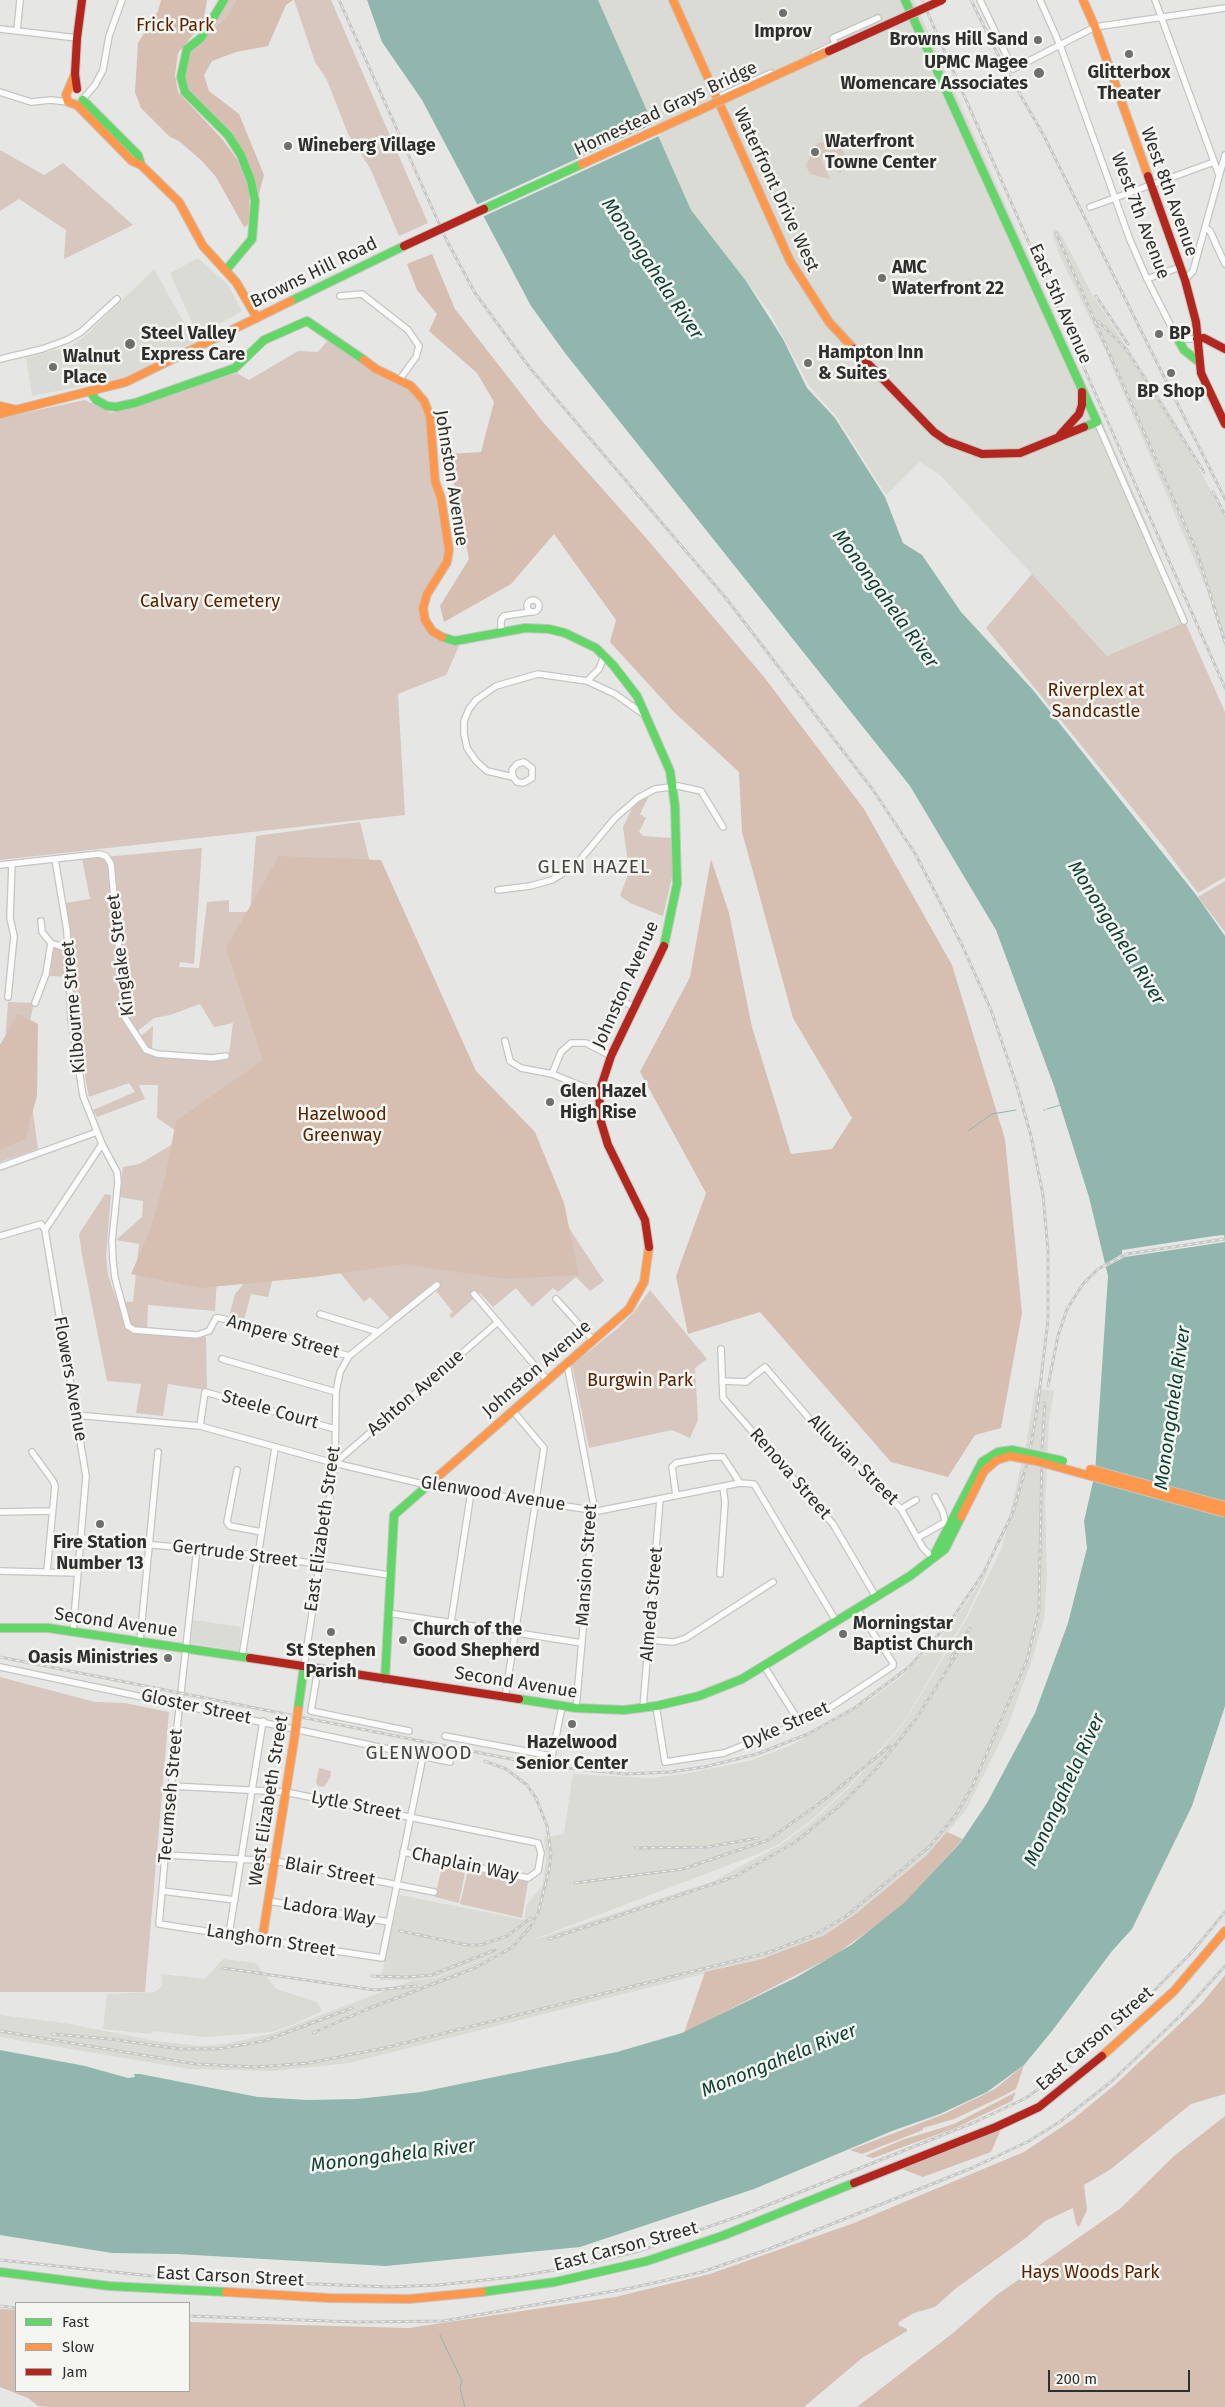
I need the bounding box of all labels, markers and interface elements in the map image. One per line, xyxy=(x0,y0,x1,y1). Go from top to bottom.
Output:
marker: Improv xyxy=(777,7,789,19)
park label: Frick Park xyxy=(136,15,214,37)
place label: Improv xyxy=(754,21,812,43)
place label: Browns Hill Sand xyxy=(890,29,1028,51)
marker: Browns Hill Sand xyxy=(1032,34,1044,46)
marker: Glitterbox Theater xyxy=(1123,48,1135,60)
place label: UPMC Magee Womencare Associates xyxy=(840,52,1028,94)
street label: Homestead Grays Bridge xyxy=(571,57,761,161)
place label: Glitterbox Theater xyxy=(1088,62,1170,104)
marker: UPMC Magee Womencare Associates xyxy=(1032,66,1046,80)
street label: Waterfront Drive West xyxy=(729,105,823,275)
street label: West 8th Avenue xyxy=(1136,125,1202,259)
place label: Waterfront Towne Center xyxy=(825,131,936,173)
place label: Wineberg Village xyxy=(298,135,436,157)
marker: Wineberg Village xyxy=(282,140,294,152)
marker: Waterfront Towne Center xyxy=(809,146,821,158)
street label: West 7th Avenue xyxy=(1106,150,1174,282)
water label: Monongahela River xyxy=(596,194,708,344)
street label: Browns Hill Road xyxy=(247,233,381,313)
street label: East 5th Avenue xyxy=(1024,241,1096,367)
place label: AMC Waterfront 22 xyxy=(892,257,1004,300)
marker: AMC Waterfront 22 xyxy=(876,272,888,284)
place label: Steel Valley Express Care xyxy=(141,323,245,366)
place label: BP xyxy=(1169,323,1191,345)
marker: BP xyxy=(1153,328,1165,340)
marker: Steel Valley Express Care xyxy=(123,337,137,351)
place label: Hampton Inn & Suites xyxy=(818,342,924,384)
place label: Walnut Place xyxy=(63,346,120,388)
marker: Hampton Inn & Suites xyxy=(802,357,814,369)
marker: Walnut Place xyxy=(47,361,59,373)
marker: BP Shop xyxy=(1165,367,1177,379)
place label: BP Shop xyxy=(1137,381,1205,403)
street label: Johnston Avenue xyxy=(430,409,472,547)
water label: Monongahela River xyxy=(827,525,943,673)
park label: Calvary Cemetery xyxy=(140,591,280,613)
park label: Riverplex at Sandcastle xyxy=(1048,680,1144,722)
district label: GLEN HAZEL xyxy=(536,857,652,879)
water label: Monongahela River xyxy=(1063,857,1169,1009)
street label: Kinglake Street xyxy=(103,893,139,1017)
street label: Johnston Avenue xyxy=(588,918,664,1052)
street label: Kilbourne Street xyxy=(57,940,91,1074)
place label: Glen Hazel High Rise xyxy=(560,1081,647,1124)
marker: Glen Hazel High Rise xyxy=(544,1096,556,1108)
park label: Hazelwood Greenway xyxy=(297,1104,387,1146)
street label: Ampere Street xyxy=(224,1311,342,1363)
street label: Flowers Avenue xyxy=(48,1315,92,1443)
street label: Johnston Avenue xyxy=(478,1316,596,1422)
water label: Monongahela River xyxy=(1150,1325,1196,1491)
street label: Ashton Avenue xyxy=(363,1345,469,1441)
park label: Burgwin Park xyxy=(587,1370,693,1392)
street label: Steele Court xyxy=(219,1386,321,1434)
street label: Alluvian Street xyxy=(803,1410,903,1510)
street label: Renova Street xyxy=(745,1424,835,1524)
street label: East Elizabeth Street xyxy=(301,1445,345,1613)
street label: Glenwood Avenue xyxy=(419,1472,567,1516)
street label: Mansion Street xyxy=(572,1503,602,1627)
marker: Fire Station Number 13 xyxy=(94,1518,106,1530)
place label: Fire Station Number 13 xyxy=(53,1532,147,1575)
street label: Gertrude Street xyxy=(171,1536,299,1572)
street label: Almeda Street xyxy=(636,1546,668,1662)
street label: Second Avenue xyxy=(53,1604,179,1642)
place label: Morningstar Baptist Church xyxy=(853,1613,973,1656)
place label: Church of the Good Shepherd xyxy=(413,1619,540,1662)
marker: St Stephen Parish xyxy=(325,1626,337,1638)
marker: Morningstar Baptist Church xyxy=(837,1628,849,1640)
marker: Church of the Good Shepherd xyxy=(397,1634,409,1646)
place label: St Stephen Parish xyxy=(286,1640,376,1682)
place label: Oasis Ministries xyxy=(28,1647,158,1669)
marker: Oasis Ministries xyxy=(162,1652,174,1664)
street label: Second Avenue xyxy=(453,1663,579,1703)
street label: Gloster Street xyxy=(139,1685,253,1729)
street label: Dyke Street xyxy=(739,1697,833,1755)
water label: Monongahela River xyxy=(1020,1710,1110,1870)
street label: West Elizabeth Street xyxy=(245,1714,293,1888)
marker: Hazelwood Senior Center xyxy=(566,1718,578,1730)
street label: Tecumseh Street xyxy=(154,1728,188,1864)
place label: Hazelwood Senior Center xyxy=(516,1732,628,1775)
district label: GLENWOOD xyxy=(365,1743,473,1765)
street label: Lytle Street xyxy=(309,1787,403,1825)
street label: Chaplain Way xyxy=(409,1843,521,1887)
street label: Blair Street xyxy=(283,1853,377,1891)
street label: Ladora Way xyxy=(281,1893,377,1931)
street label: Langhorn Street xyxy=(205,1920,337,1962)
street label: East Carson Street xyxy=(1032,1982,1158,2096)
water label: Monongahela River xyxy=(698,2019,860,2103)
water label: Monongahela River xyxy=(310,2135,476,2177)
street label: East Carson Street xyxy=(552,2217,700,2277)
street label: East Carson Street xyxy=(155,2262,305,2292)
park label: Hays Woods Park xyxy=(1021,2262,1159,2284)
legend xyxy=(15,2302,190,2392)
text: Fast xyxy=(62,2313,89,2331)
text: Slow xyxy=(62,2338,94,2356)
scale bar xyxy=(1050,2360,1192,2392)
text: Jam xyxy=(62,2363,88,2381)
text: 200 m xyxy=(1056,2370,1097,2388)

